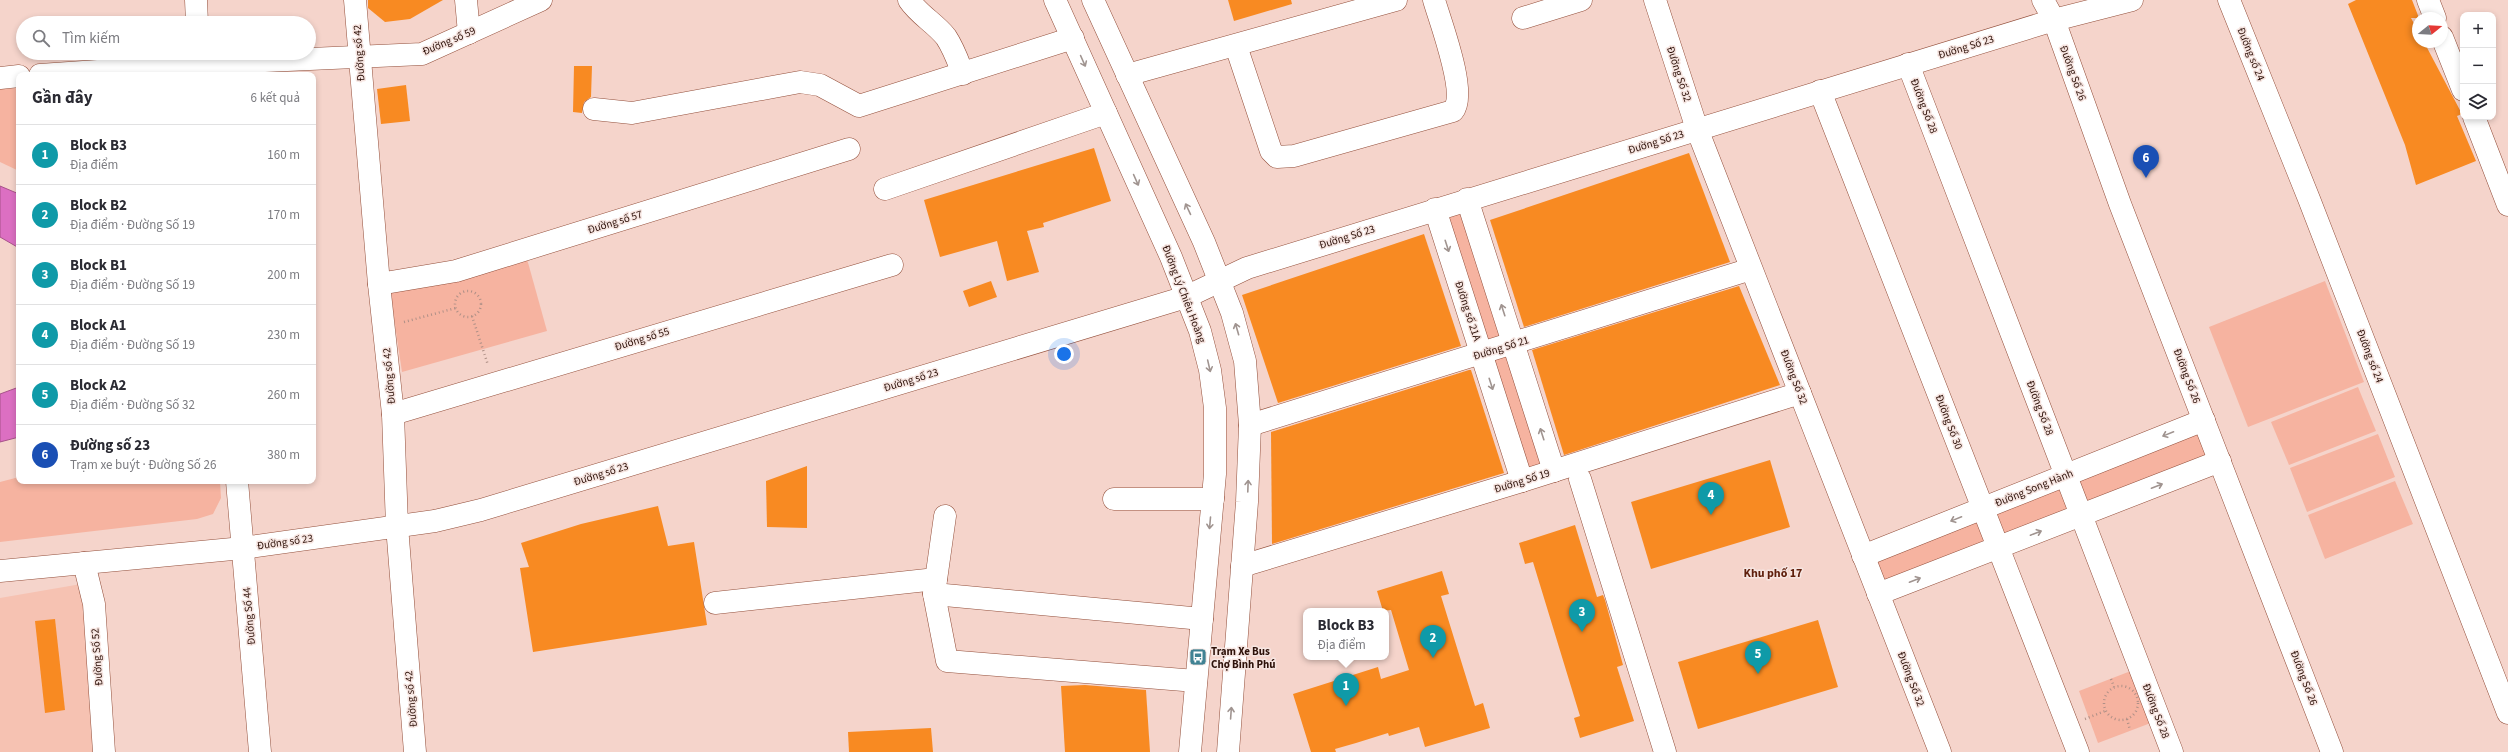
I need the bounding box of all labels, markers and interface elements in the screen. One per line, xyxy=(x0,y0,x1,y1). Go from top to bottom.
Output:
north arrow xyxy=(2412,12,2448,48)
map controls xyxy=(2460,12,2496,120)
button: + xyxy=(2460,12,2496,48)
search box xyxy=(16,16,316,60)
street label: Đường số 59 xyxy=(420,23,478,59)
street label: Đường số 42 xyxy=(350,24,368,82)
street label: Đường số 24 xyxy=(2233,25,2269,83)
icon: search xyxy=(30,27,52,49)
text: Tìm kiếm xyxy=(62,28,120,49)
street label: Đường Số 23 xyxy=(1936,31,1996,63)
street label: Đường Số 26 xyxy=(2056,43,2090,103)
street label: Đường Số 32 xyxy=(1663,44,1695,104)
button: − xyxy=(2460,48,2496,84)
one-way arrow xyxy=(1080,55,1087,67)
street label: Đường Số 28 xyxy=(1907,76,1942,136)
button: layers xyxy=(2460,84,2496,120)
text: Gần đây xyxy=(32,86,93,110)
text: 6 kết quả xyxy=(251,89,300,107)
street label: Đường Số 23 xyxy=(1626,126,1686,158)
text: Block B3 xyxy=(70,135,127,156)
pin: 6 xyxy=(2133,145,2159,178)
text: 1 xyxy=(42,146,48,164)
text: 160 m xyxy=(267,146,300,164)
text: Địa điểm xyxy=(70,156,118,174)
one-way arrow xyxy=(1133,173,1140,185)
text: Block B2 xyxy=(70,195,127,216)
one-way arrow xyxy=(1184,203,1191,215)
text: 2 xyxy=(42,206,48,224)
text: 170 m xyxy=(267,206,300,224)
street label: Đường số 57 xyxy=(586,207,644,237)
text: Địa điểm · Đường Số 19 xyxy=(70,216,195,234)
street label: Đường Số 23 xyxy=(1317,221,1377,253)
one-way arrow xyxy=(1444,240,1451,253)
street label: Đường Lý Chiêu Hoàng xyxy=(1158,243,1210,346)
text: Block B1 xyxy=(70,255,127,276)
text: 3 xyxy=(42,266,48,284)
text: 200 m xyxy=(267,266,300,284)
text: Địa điểm · Đường Số 19 xyxy=(70,276,195,294)
street label: Đường số 21A xyxy=(1451,279,1485,343)
one-way arrow xyxy=(1499,304,1506,317)
text: Block A1 xyxy=(70,315,126,336)
one-way arrow xyxy=(1233,323,1240,336)
street label: Đường số 55 xyxy=(613,324,671,354)
text: 4 xyxy=(42,326,48,344)
text: 230 m xyxy=(267,326,300,344)
street label: Đường số 24 xyxy=(2353,327,2387,386)
street label: Đường Số 21 xyxy=(1471,332,1531,364)
text: Địa điểm · Đường Số 19 xyxy=(70,336,195,354)
your location xyxy=(1054,344,1074,364)
street label: Đường Số 26 xyxy=(2170,346,2205,406)
street label: Đường số 42 xyxy=(379,347,399,405)
street label: Đường Số 32 xyxy=(1777,347,1811,407)
one-way arrow xyxy=(1205,359,1213,372)
street label: Đường số 23 xyxy=(882,365,940,395)
text: Block A2 xyxy=(70,375,126,396)
one-way arrow xyxy=(1488,377,1495,390)
street label: Đường Số 28 xyxy=(2023,378,2058,438)
text: 5 xyxy=(42,386,48,404)
text: 260 m xyxy=(267,386,300,404)
street label: Đường Số 30 xyxy=(1932,392,1966,452)
text: Địa điểm · Đường Số 32 xyxy=(70,396,195,414)
one-way arrow xyxy=(1538,428,1545,441)
one-way arrow xyxy=(2163,431,2175,439)
text: Đường số 23 xyxy=(70,435,150,456)
text: 6 xyxy=(42,446,48,464)
text: 380 m xyxy=(267,446,300,464)
text: Trạm xe buýt · Đường Số 26 xyxy=(70,456,216,474)
street label: Đường số 23 xyxy=(572,459,630,489)
street label: Đường Số 19 xyxy=(1492,465,1552,497)
street label: Đường Song Hành xyxy=(1993,465,2075,511)
one-way arrow xyxy=(1244,480,1252,493)
one-way arrow xyxy=(2150,481,2162,489)
pin: 4 xyxy=(1698,482,1724,515)
one-way arrow xyxy=(1951,515,1963,523)
one-way arrow xyxy=(1207,516,1214,529)
one-way arrow xyxy=(2029,528,2041,536)
street label: Đường số 23 xyxy=(256,531,314,553)
district label: Khu phố 17 xyxy=(1744,565,1802,582)
one-way arrow xyxy=(1908,576,1920,584)
street label: Đường Số 44 xyxy=(239,586,259,645)
pin: 3 xyxy=(1569,599,1595,632)
popup xyxy=(1303,608,1389,660)
text: Block B3 xyxy=(1318,615,1374,636)
pin: 2 xyxy=(1420,625,1446,658)
street label: Đường Số 52 xyxy=(88,628,106,686)
text: Địa điểm xyxy=(1318,636,1366,654)
pin: 5 xyxy=(1745,641,1771,674)
place label: Trạm Xe Bus Chợ Bình Phú xyxy=(1211,644,1276,672)
bus stop icon: Trạm Xe Bus Chợ Bình Phú xyxy=(1188,647,1208,667)
street label: Đường Số 26 xyxy=(2287,648,2322,708)
street label: Đường Số 32 xyxy=(1894,649,1928,709)
street label: Đường số 42 xyxy=(401,670,421,728)
pin: 1 xyxy=(1333,673,1359,706)
street label: Đường Số 28 xyxy=(2139,681,2174,741)
one-way arrow xyxy=(1228,707,1235,720)

